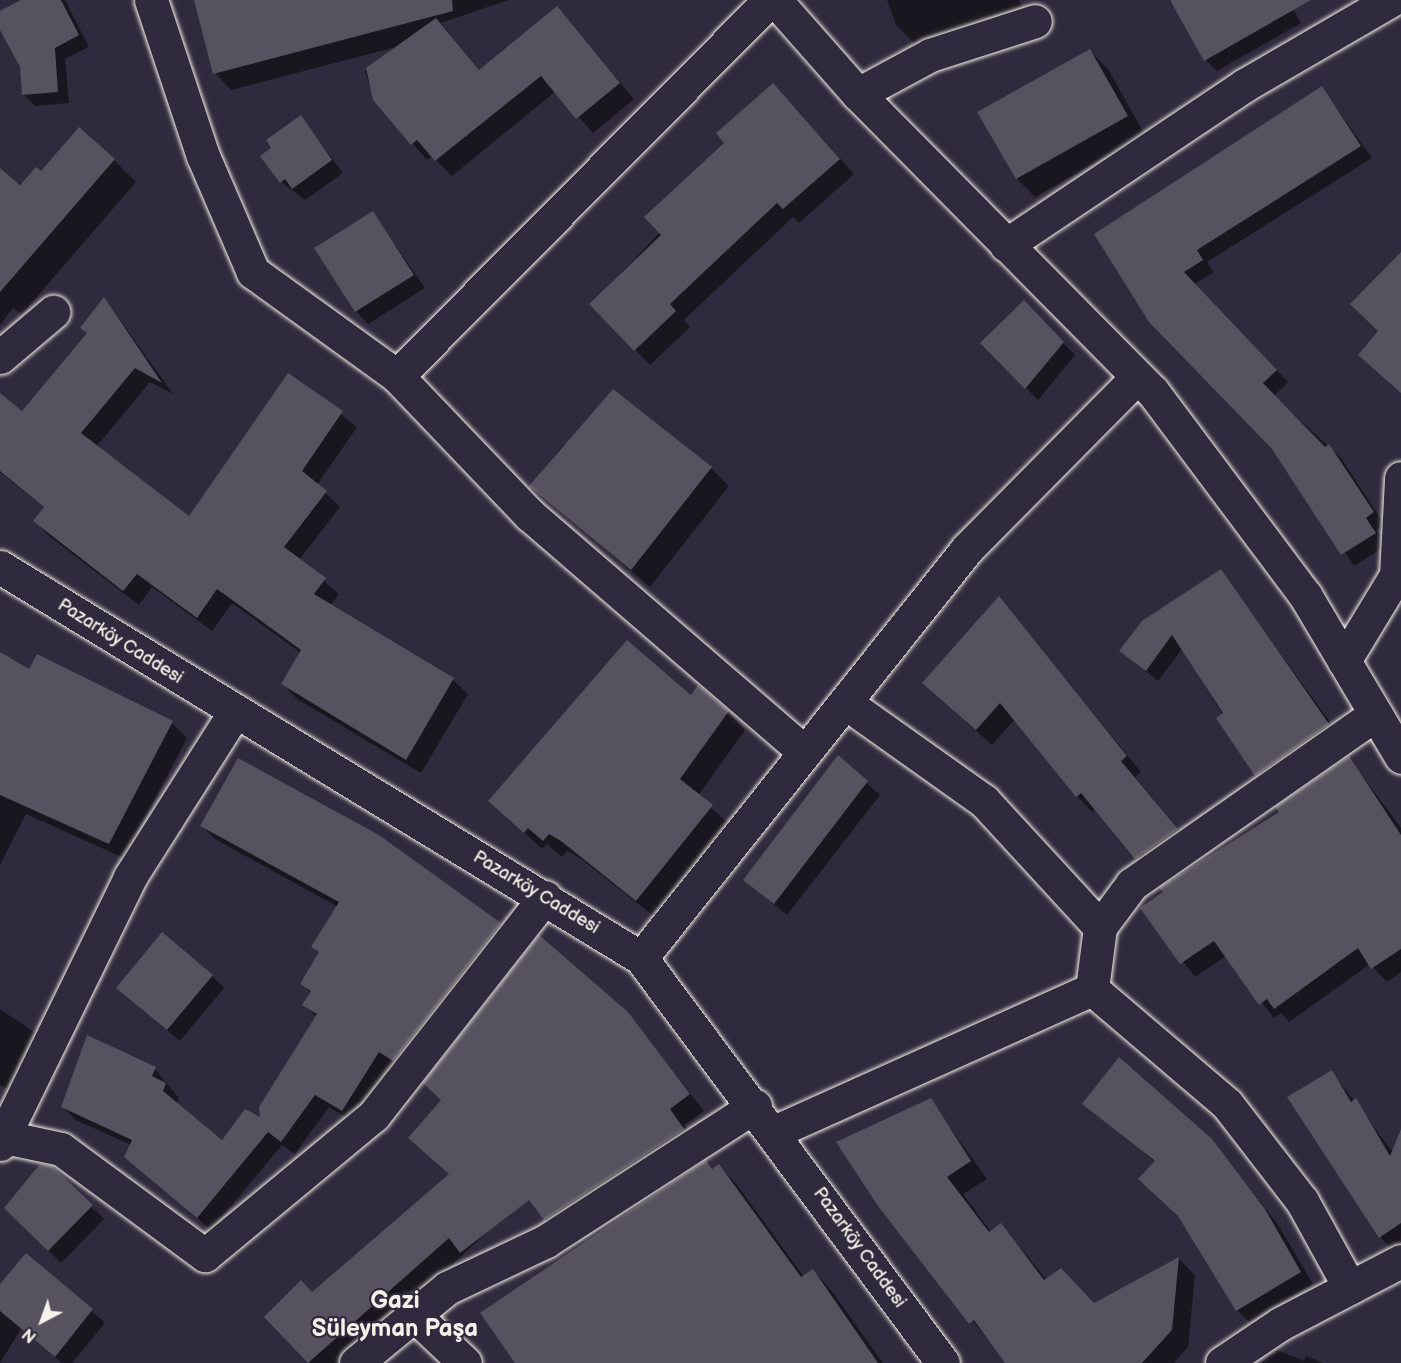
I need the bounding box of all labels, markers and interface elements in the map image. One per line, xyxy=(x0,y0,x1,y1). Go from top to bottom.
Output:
street label: Pazarköy Caddesi xyxy=(53,595,187,689)
street label: Pazarköy Caddesi xyxy=(468,846,604,940)
street label: Pazarköy Caddesi xyxy=(808,1183,910,1313)
district label: Gazi Süleyman Paşa xyxy=(312,1287,478,1343)
north arrow xyxy=(12,1291,72,1351)
text: N xyxy=(19,1324,41,1346)

